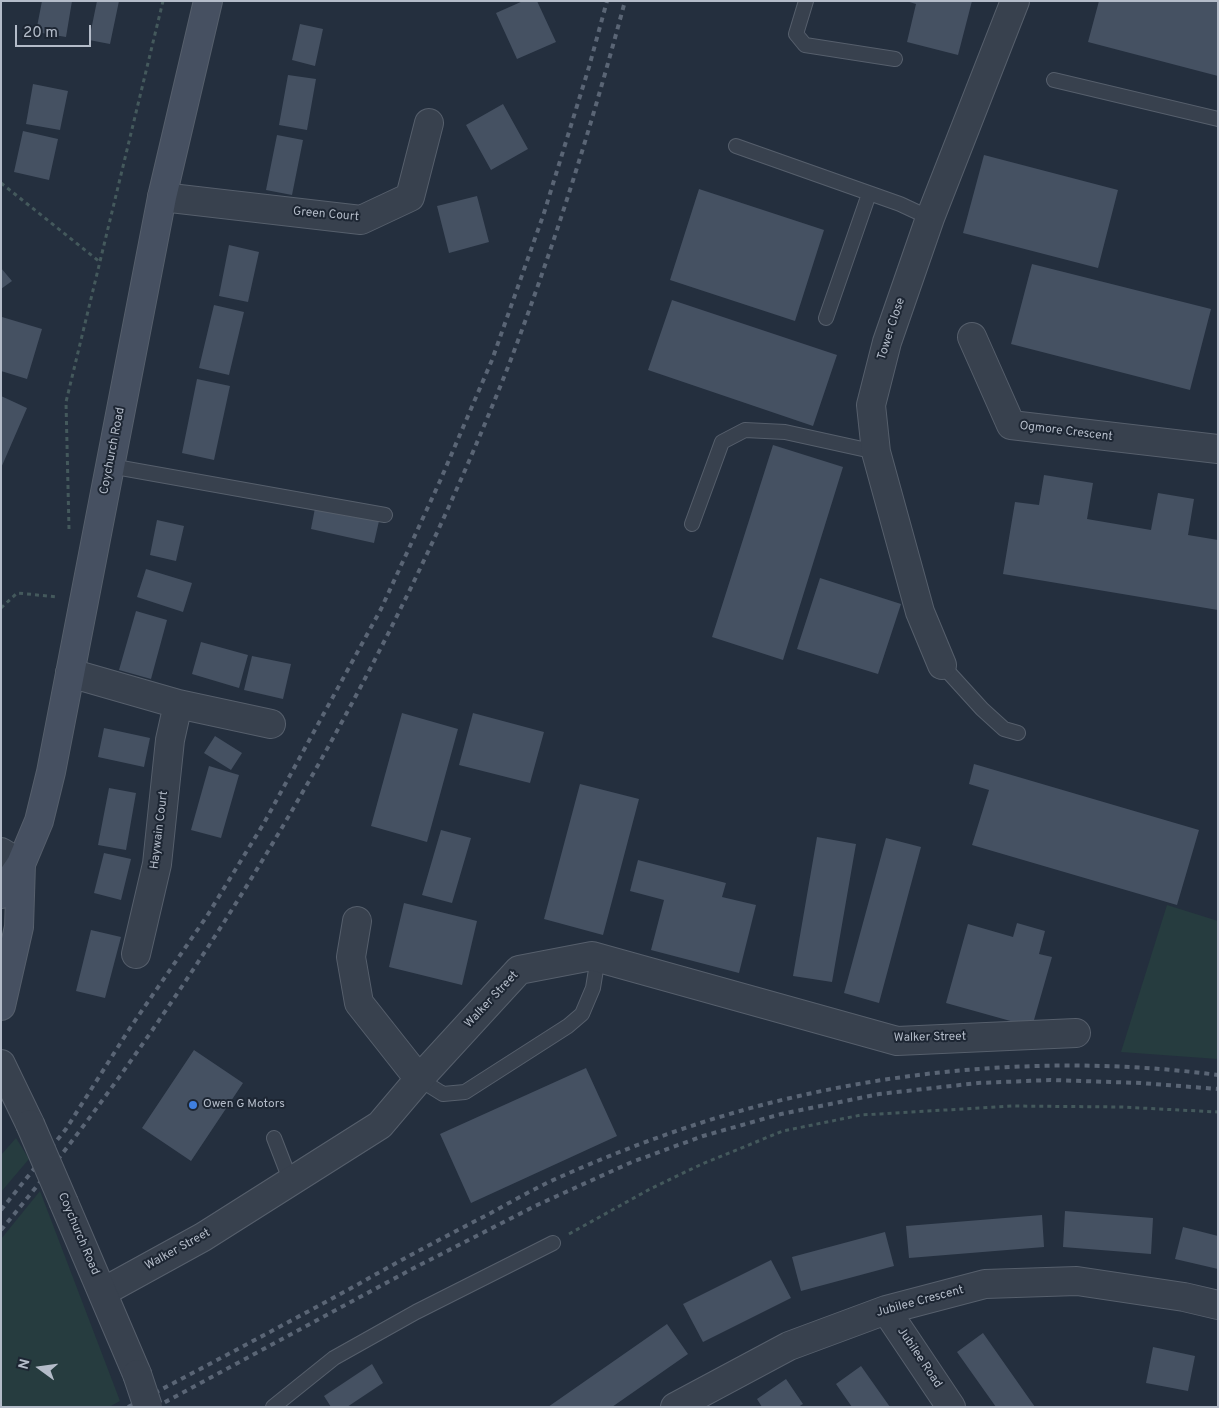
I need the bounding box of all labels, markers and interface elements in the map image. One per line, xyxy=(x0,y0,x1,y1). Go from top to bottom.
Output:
scale bar xyxy=(18,15,94,47)
text: 20 m xyxy=(23,24,58,43)
street label: Green Court xyxy=(292,205,360,225)
street label: Tower Close xyxy=(875,296,909,362)
street label: Coychurch Road xyxy=(98,406,128,496)
street label: Ogmore Crescent xyxy=(1019,419,1113,445)
street label: Haywain Court xyxy=(148,790,172,870)
street label: Walker Street xyxy=(462,969,522,1031)
street label: Walker Street xyxy=(894,1030,966,1046)
place label: Owen G Motors xyxy=(203,1098,285,1112)
marker: Owen G Motors xyxy=(187,1099,199,1111)
street label: Coychurch Road xyxy=(54,1191,102,1277)
street label: Walker Street xyxy=(143,1226,213,1274)
street label: Jubilee Crescent xyxy=(875,1283,965,1321)
street label: Jubilee Road xyxy=(893,1325,945,1391)
north arrow xyxy=(15,1343,65,1393)
text: N xyxy=(15,1357,34,1371)

